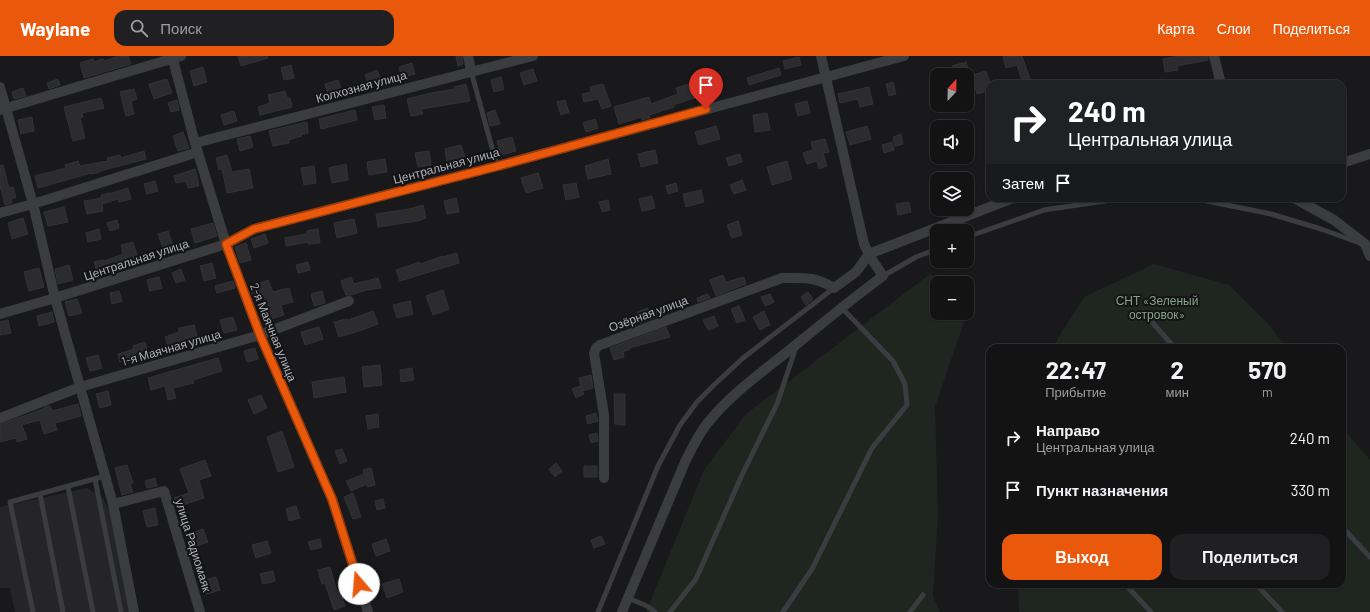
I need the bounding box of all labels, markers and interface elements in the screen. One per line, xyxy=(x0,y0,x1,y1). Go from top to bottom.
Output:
search box xyxy=(114,10,394,46)
text: Waylane xyxy=(20,17,90,40)
icon: search xyxy=(128,17,150,39)
text: Поиск xyxy=(160,19,202,37)
text: Карта xyxy=(1157,20,1195,37)
text: Слои xyxy=(1217,20,1251,37)
text: Поделиться xyxy=(1273,20,1350,37)
street label: Колхозная улица xyxy=(314,67,409,106)
pin xyxy=(689,68,723,109)
north arrow xyxy=(930,68,974,112)
map controls xyxy=(930,68,974,320)
icon: arrive xyxy=(695,74,717,96)
text: 240 m xyxy=(1068,94,1146,128)
icon: right xyxy=(1002,96,1054,148)
button: sound xyxy=(930,120,974,164)
text: Центральная улица xyxy=(1068,128,1232,150)
street label: Центральная улица xyxy=(391,144,501,187)
button: layers xyxy=(930,172,974,216)
icon: arrive xyxy=(1052,172,1074,194)
text: Затем xyxy=(1002,174,1044,192)
button: + xyxy=(930,224,974,268)
street label: Центральная улица xyxy=(82,235,191,284)
button: − xyxy=(930,276,974,320)
street label: 2-я Маячная улица xyxy=(247,281,300,384)
street label: Озёрная улица xyxy=(606,292,690,335)
park label: СНТ «Зеленый островок» xyxy=(1116,293,1198,322)
street label: 1-я Маячная улица xyxy=(120,326,223,369)
text: 22:47 xyxy=(1046,355,1106,384)
text: 2 xyxy=(1171,355,1184,384)
text: 570 xyxy=(1248,355,1287,384)
text: Прибытие xyxy=(1045,384,1106,400)
text: мин xyxy=(1166,384,1189,400)
text: m xyxy=(1262,384,1273,400)
text: Направо xyxy=(1036,421,1100,439)
icon: right xyxy=(1002,427,1024,449)
text: 240 m xyxy=(1290,429,1330,447)
text: Центральная улица xyxy=(1036,439,1155,455)
icon: arrive xyxy=(1002,479,1024,501)
text: Пункт назначения xyxy=(1036,481,1168,499)
text: 330 m xyxy=(1291,481,1330,499)
street label: улица Радиомаяк xyxy=(172,497,215,594)
button: Выход xyxy=(1002,534,1162,580)
button: Поделиться xyxy=(1170,534,1330,580)
position arrow xyxy=(338,563,380,605)

